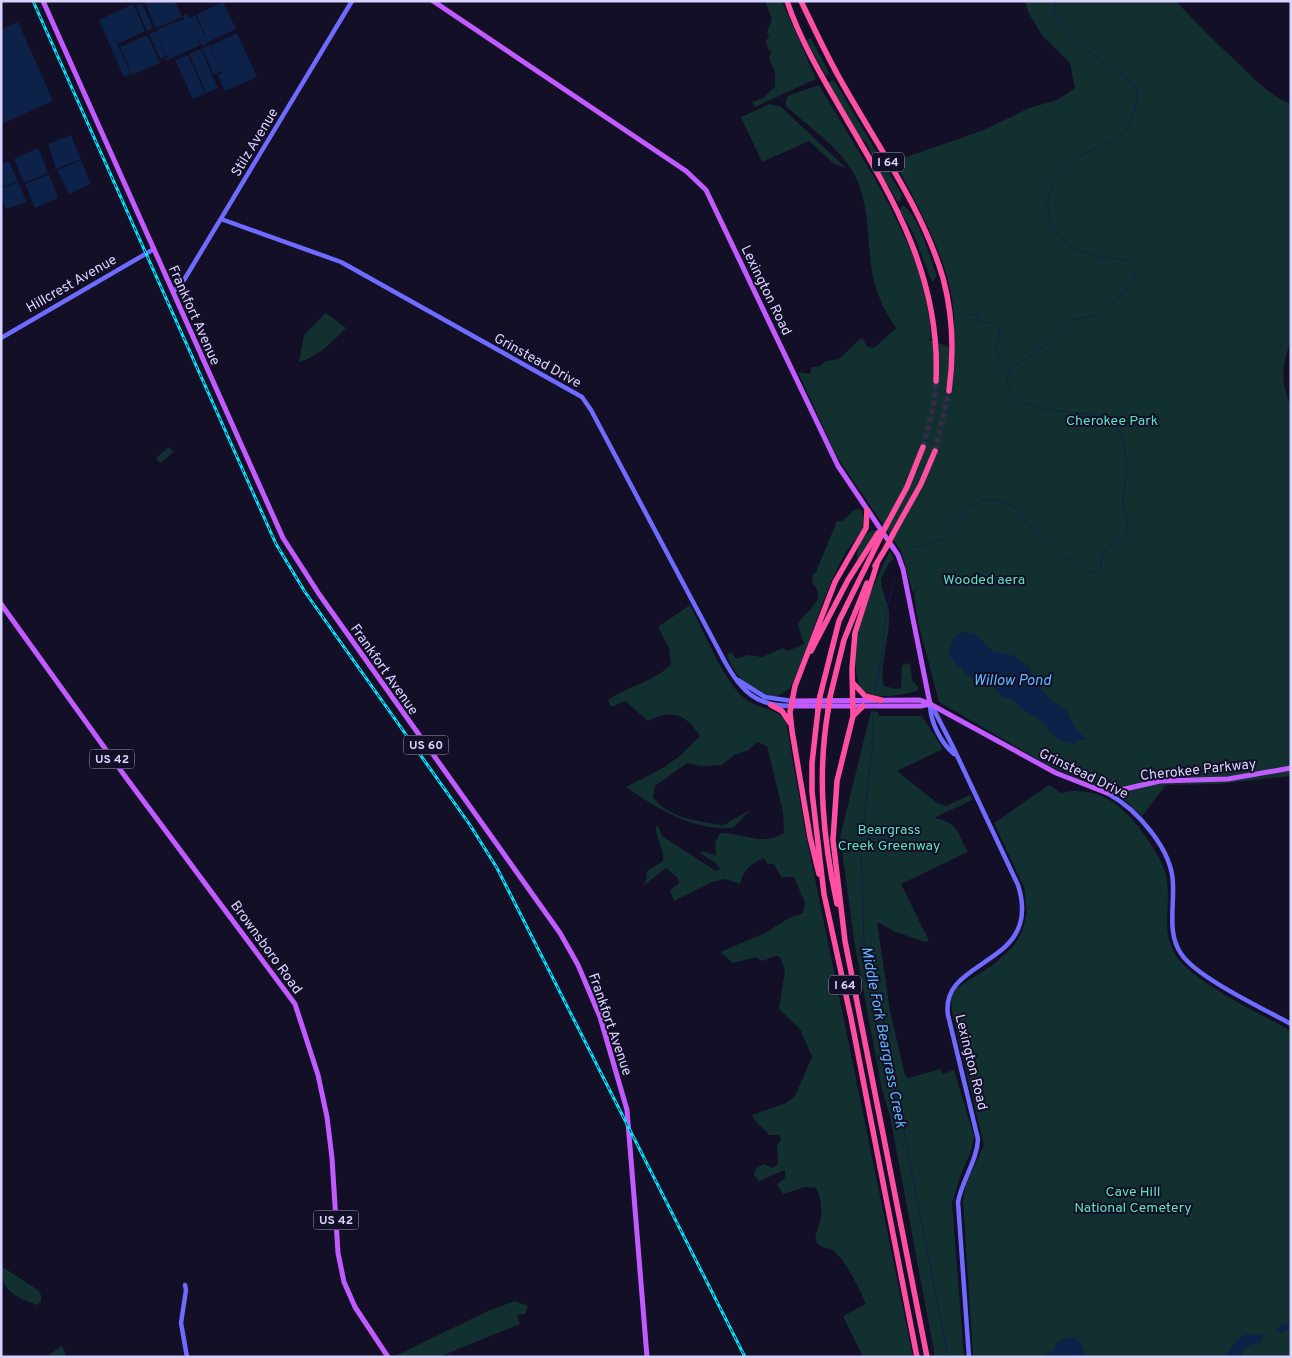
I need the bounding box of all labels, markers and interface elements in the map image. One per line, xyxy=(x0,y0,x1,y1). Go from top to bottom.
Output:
street label: Stilz Avenue xyxy=(228,105,282,180)
road number: I 64 xyxy=(872,152,904,172)
street label: Lexington Road xyxy=(736,243,795,339)
street label: Hillcrest Avenue xyxy=(24,252,120,317)
street label: Frankfort Avenue xyxy=(164,263,223,368)
street label: Grinstead Drive xyxy=(491,330,584,392)
park label: Cherokee Park xyxy=(1066,413,1158,430)
park label: Wooded aera xyxy=(943,572,1025,589)
street label: Frankfort Avenue xyxy=(346,621,422,719)
water label: Willow Pond xyxy=(973,672,1052,691)
road number: US 60 xyxy=(404,736,448,754)
street label: Grinstead Drive xyxy=(1036,745,1131,803)
road number: US 42 xyxy=(90,750,134,769)
street label: Cherokee Parkway xyxy=(1139,756,1257,785)
park label: Beargrass Creek Greenway xyxy=(838,822,940,855)
street label: Brownsboro Road xyxy=(226,898,305,998)
water label: Middle Fork Beargrass Creek xyxy=(856,945,910,1130)
street label: Frankfort Avenue xyxy=(584,971,635,1078)
road number: I 64 xyxy=(829,976,861,994)
street label: Lexington Road xyxy=(950,1013,991,1112)
park label: Cave Hill National Cemetery xyxy=(1074,1184,1192,1217)
road number: US 42 xyxy=(314,1210,358,1230)

